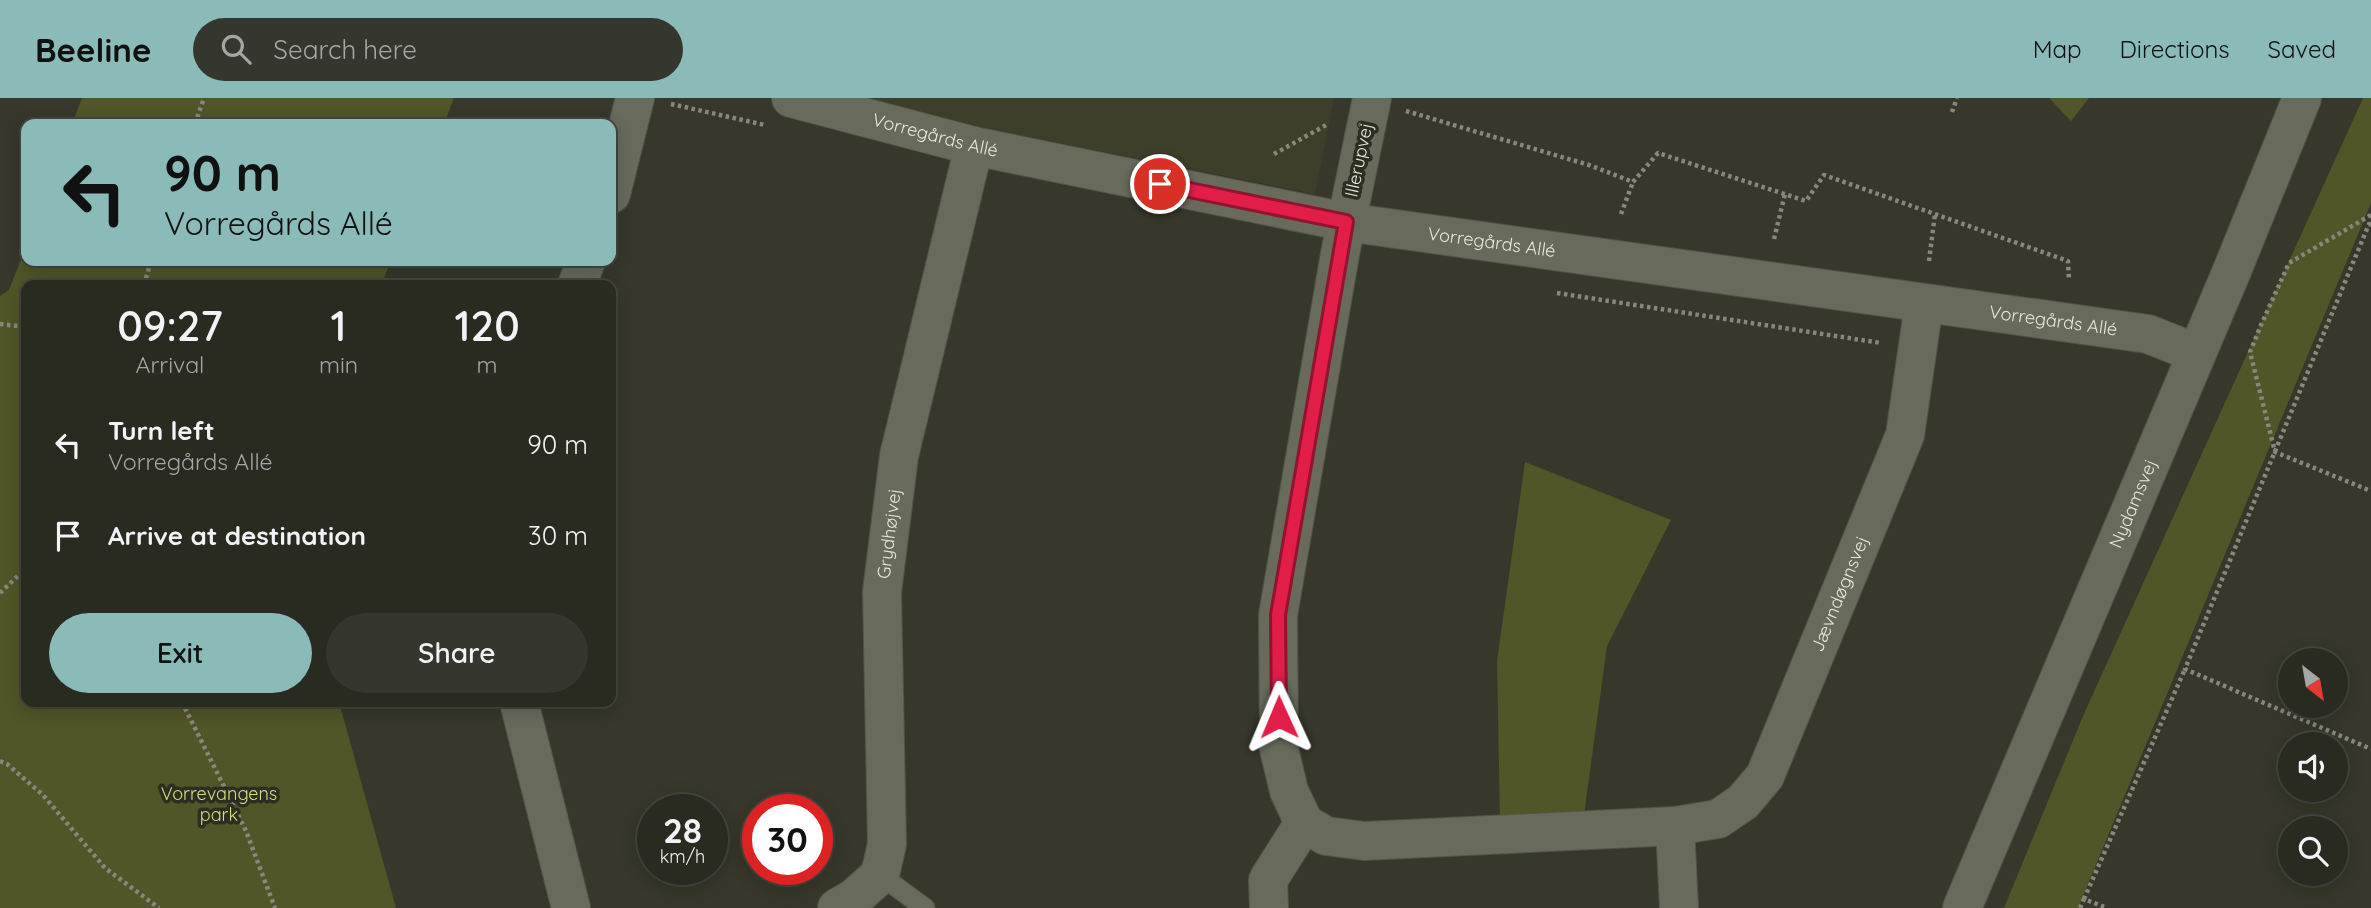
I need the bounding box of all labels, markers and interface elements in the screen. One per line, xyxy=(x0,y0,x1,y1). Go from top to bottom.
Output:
search box xyxy=(193,18,683,81)
text: Beeline xyxy=(35,29,151,70)
icon: search xyxy=(217,30,255,68)
text: Search here xyxy=(273,33,417,66)
text: Map xyxy=(2033,34,2082,64)
text: Directions xyxy=(2120,34,2230,64)
text: Saved xyxy=(2268,34,2336,64)
street label: Vorregårds Allé xyxy=(870,108,1000,162)
street label: Illerupvej xyxy=(1339,121,1378,199)
text: 90 m xyxy=(164,142,281,203)
icon: left xyxy=(49,147,140,238)
pin xyxy=(1130,154,1190,214)
icon: arrive xyxy=(1141,165,1179,203)
text: Vorregårds Allé xyxy=(164,203,393,243)
street label: Vorregårds Allé xyxy=(1426,222,1557,262)
text: 09:27 xyxy=(117,299,223,352)
text: 1 xyxy=(331,299,347,352)
text: 120 xyxy=(454,299,520,352)
street label: Vorregårds Allé xyxy=(1988,300,2119,341)
text: Arrival xyxy=(136,350,204,379)
text: min xyxy=(319,350,358,379)
text: m xyxy=(477,350,498,379)
text: Turn left xyxy=(108,414,215,447)
icon: left xyxy=(49,426,87,464)
text: 90 m xyxy=(527,428,588,461)
text: Vorregårds Allé xyxy=(108,447,273,476)
street label: Nydamsvej xyxy=(2104,456,2162,552)
street label: Grydhøjvej xyxy=(872,487,906,580)
icon: arrive xyxy=(49,517,87,555)
text: Arrive at destination xyxy=(108,519,366,552)
text: 30 m xyxy=(528,519,588,552)
street label: Jævndøgnsvej xyxy=(1805,533,1873,655)
button: Exit xyxy=(49,613,312,693)
button: Share xyxy=(326,613,588,693)
north arrow xyxy=(2278,648,2348,718)
map controls xyxy=(2278,648,2348,886)
position arrow xyxy=(1242,680,1316,754)
button: sound xyxy=(2278,732,2348,802)
park label: Vorrevangens park xyxy=(161,782,277,826)
speed limit sign: 30 xyxy=(742,794,833,885)
text: 28 xyxy=(663,808,702,852)
button: search xyxy=(2278,816,2348,886)
text: km/h xyxy=(660,845,705,868)

